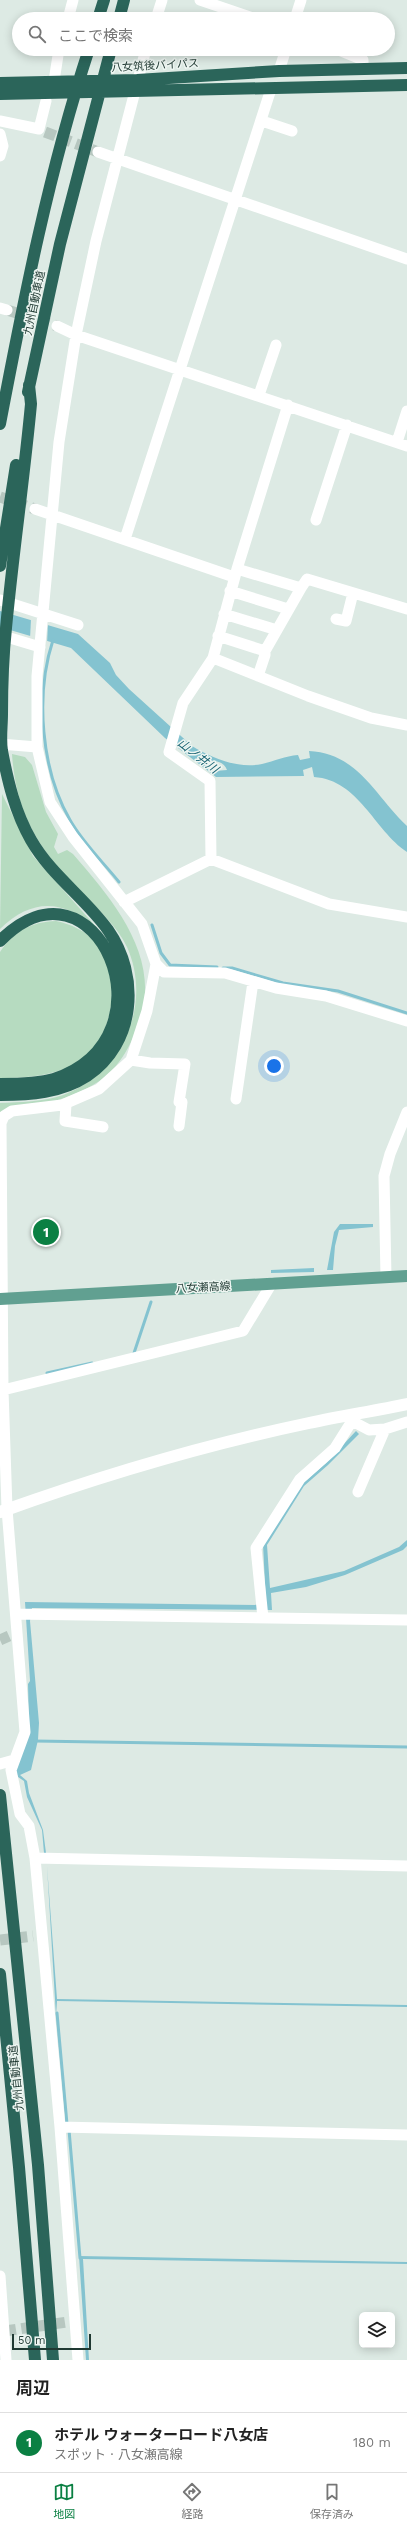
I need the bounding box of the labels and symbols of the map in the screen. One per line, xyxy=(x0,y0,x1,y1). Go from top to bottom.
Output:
street label: 八女筑後バイパス xyxy=(111,57,199,74)
street label: 九州自動車道 xyxy=(21,269,48,337)
water label: 山ノ井川 xyxy=(175,736,223,778)
your location xyxy=(264,1056,284,1076)
pin: 1 xyxy=(33,1217,59,1247)
street label: 八女瀬高線 xyxy=(175,1280,231,1295)
street label: 九州自動車道 xyxy=(7,2044,26,2111)
scale bar xyxy=(12,2332,91,2351)

